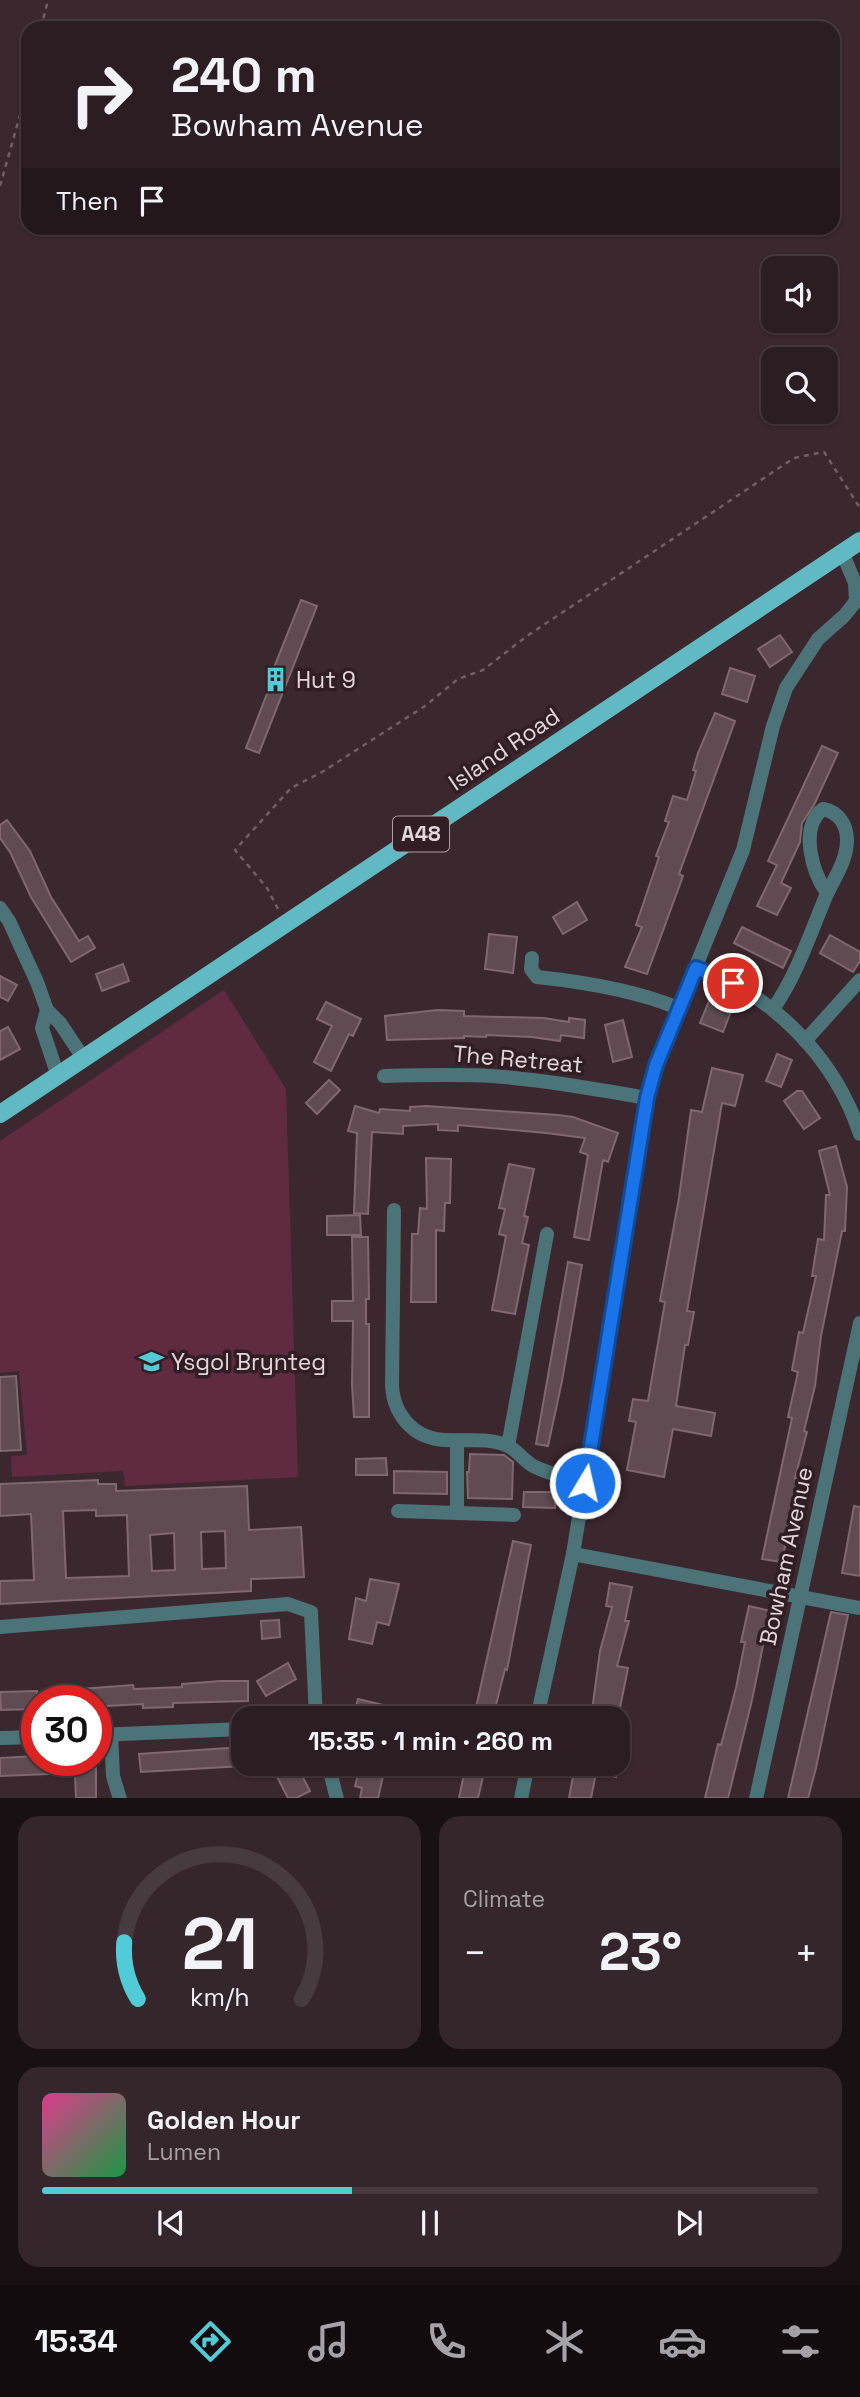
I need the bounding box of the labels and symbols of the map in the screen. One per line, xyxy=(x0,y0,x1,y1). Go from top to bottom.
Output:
place label: Hut 9 xyxy=(296,665,356,695)
building icon: Hut 9 xyxy=(262,666,290,694)
street label: Island Road xyxy=(443,701,565,797)
road number: A48 xyxy=(393,816,449,852)
pin xyxy=(703,953,763,1013)
street label: The Retreat xyxy=(452,1038,584,1080)
place label: Ysgol Brynteg xyxy=(171,1347,326,1377)
school or university icon: Ysgol Brynteg xyxy=(137,1348,165,1376)
position arrow xyxy=(548,1446,622,1520)
street label: Bowham Avenue xyxy=(752,1464,820,1648)
speed limit sign: 30 xyxy=(21,1685,112,1776)

